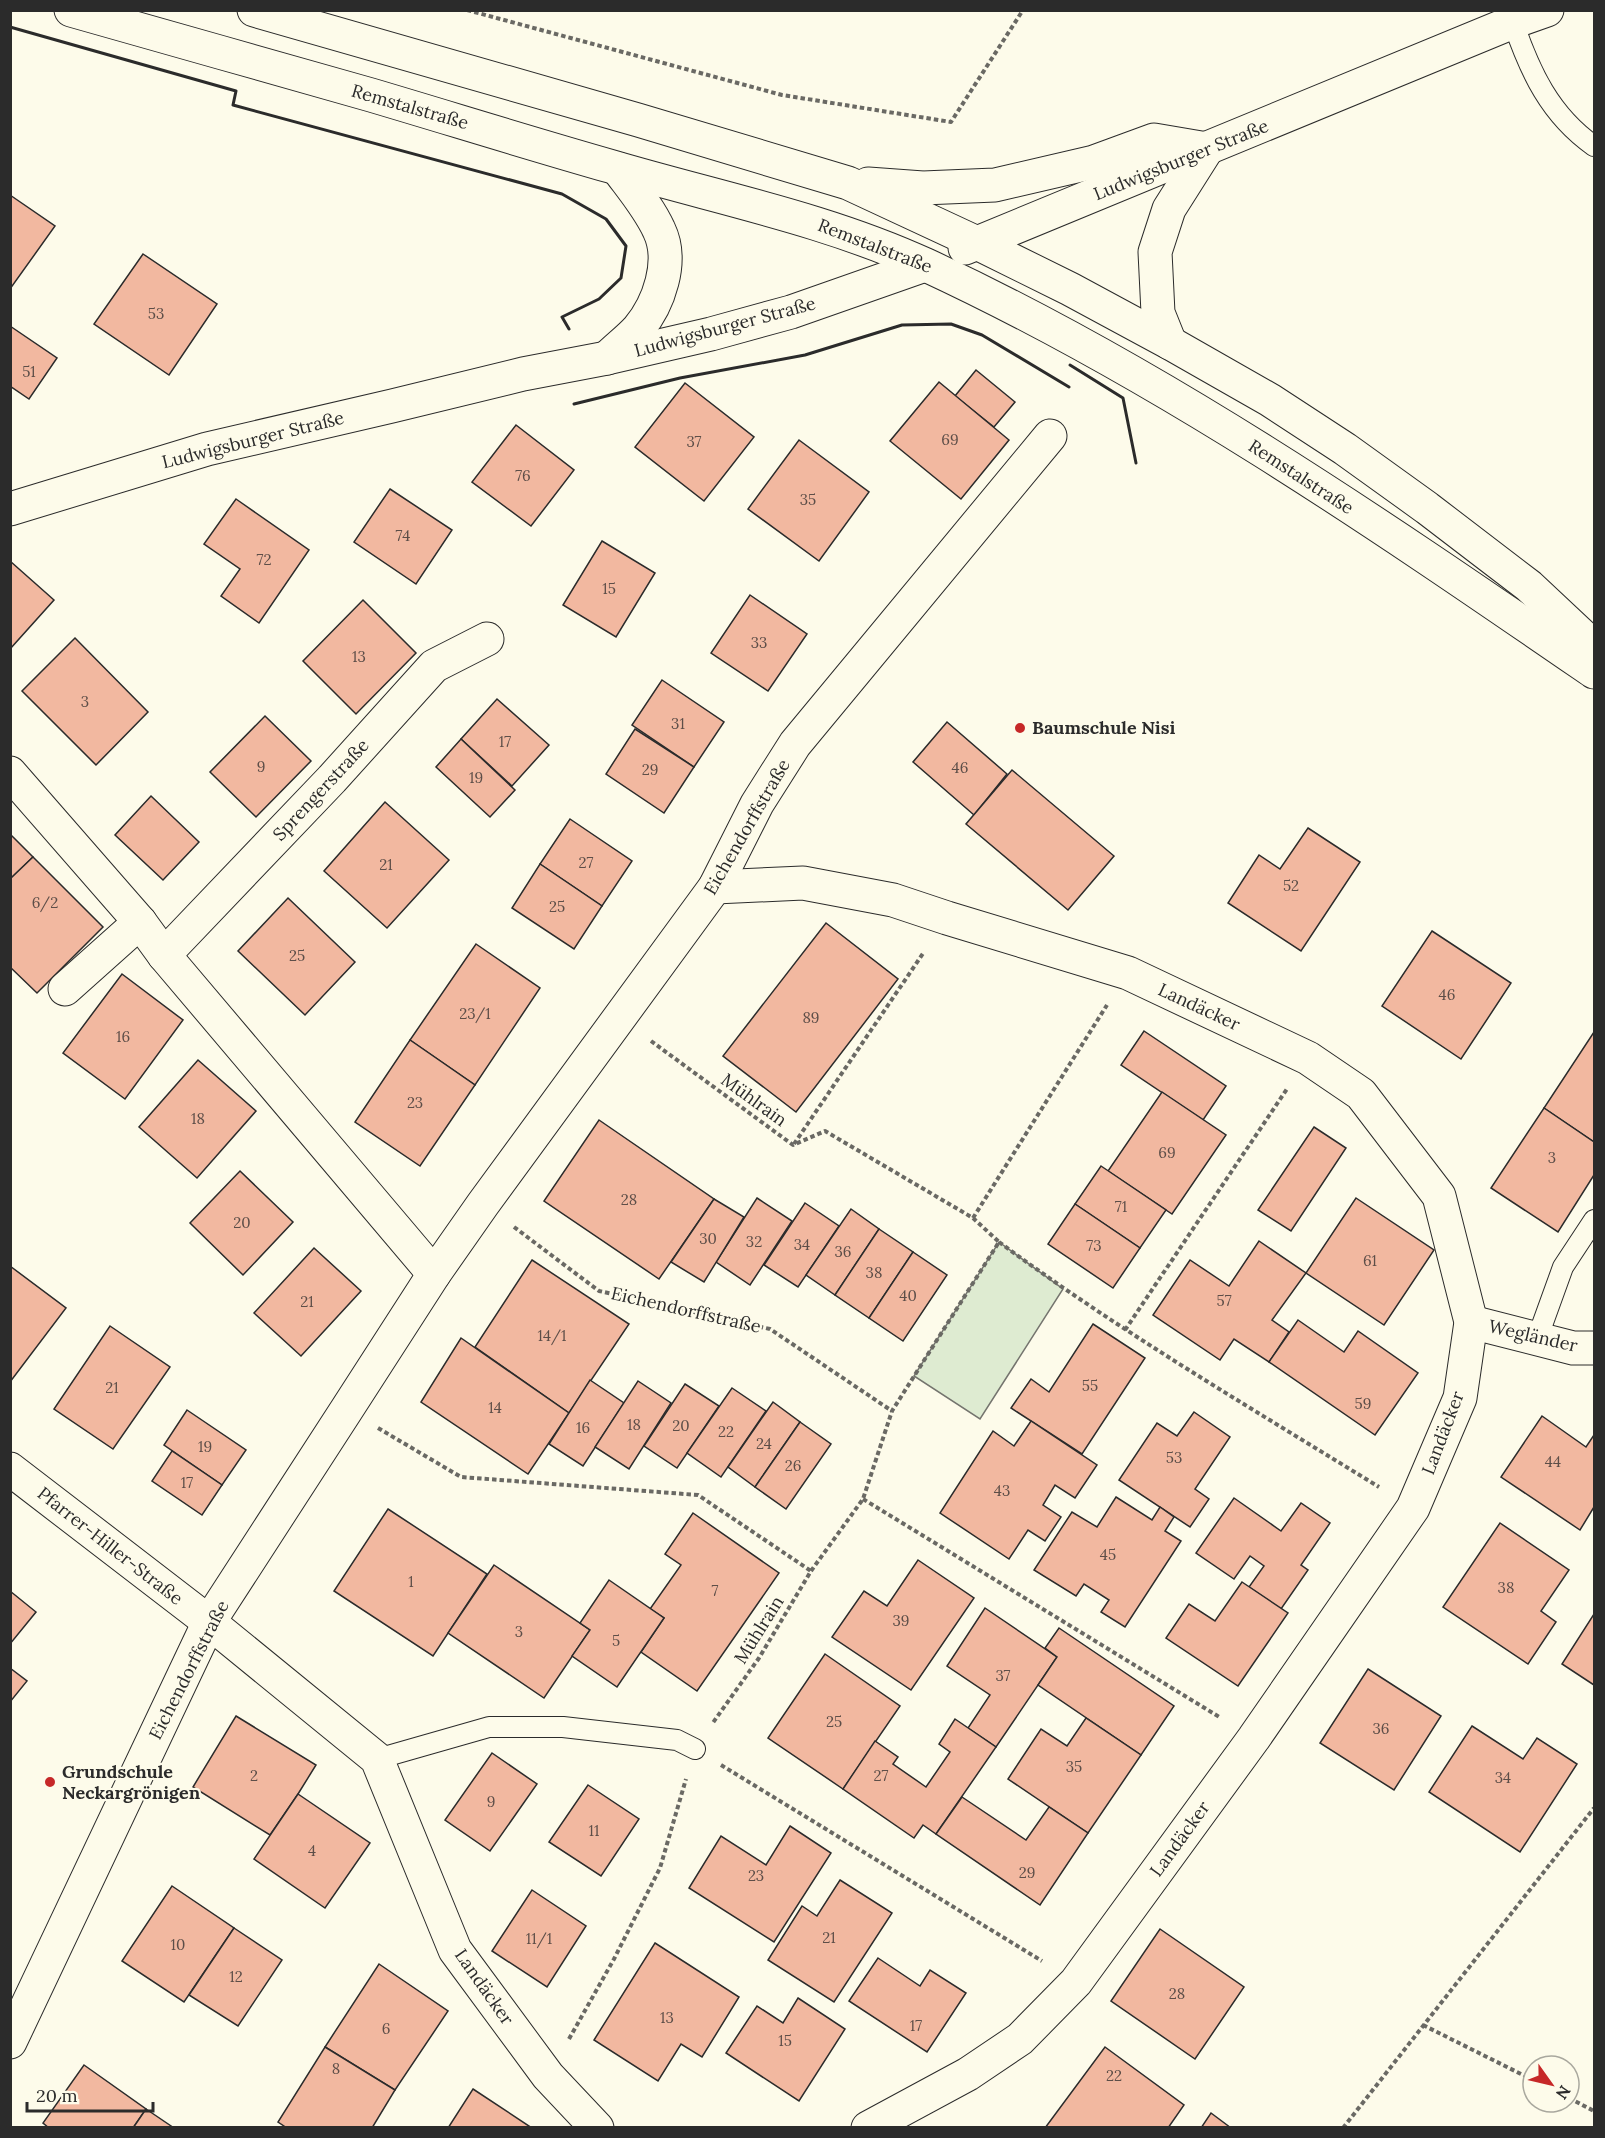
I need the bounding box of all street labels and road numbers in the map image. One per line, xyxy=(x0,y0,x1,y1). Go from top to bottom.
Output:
street label: Remstalstraße xyxy=(349,79,472,134)
street label: Ludwigsburger Straße xyxy=(1090,114,1272,205)
street label: Remstalstraße xyxy=(815,213,936,278)
street label: Ludwigsburger Straße xyxy=(632,291,818,362)
street label: Ludwigsburger Straße xyxy=(160,406,346,473)
street label: Remstalstraße xyxy=(1244,434,1358,519)
street label: Sprengerstraße xyxy=(268,734,374,845)
street label: Eichendorffstraße xyxy=(698,755,795,899)
street label: Landäcker xyxy=(1155,978,1244,1036)
street label: Mühlrain xyxy=(717,1068,792,1131)
street label: Eichendorffstraße xyxy=(609,1281,763,1338)
street label: Wegländer xyxy=(1486,1314,1580,1357)
street label: Landäcker xyxy=(1416,1388,1469,1478)
street label: Pfarrer-Hiller-Straße xyxy=(33,1482,188,1610)
street label: Mühlrain xyxy=(729,1591,788,1668)
street label: Eichendorffstraße xyxy=(144,1596,234,1743)
street label: Landäcker xyxy=(1145,1796,1215,1881)
street label: Landäcker xyxy=(450,1944,519,2029)

